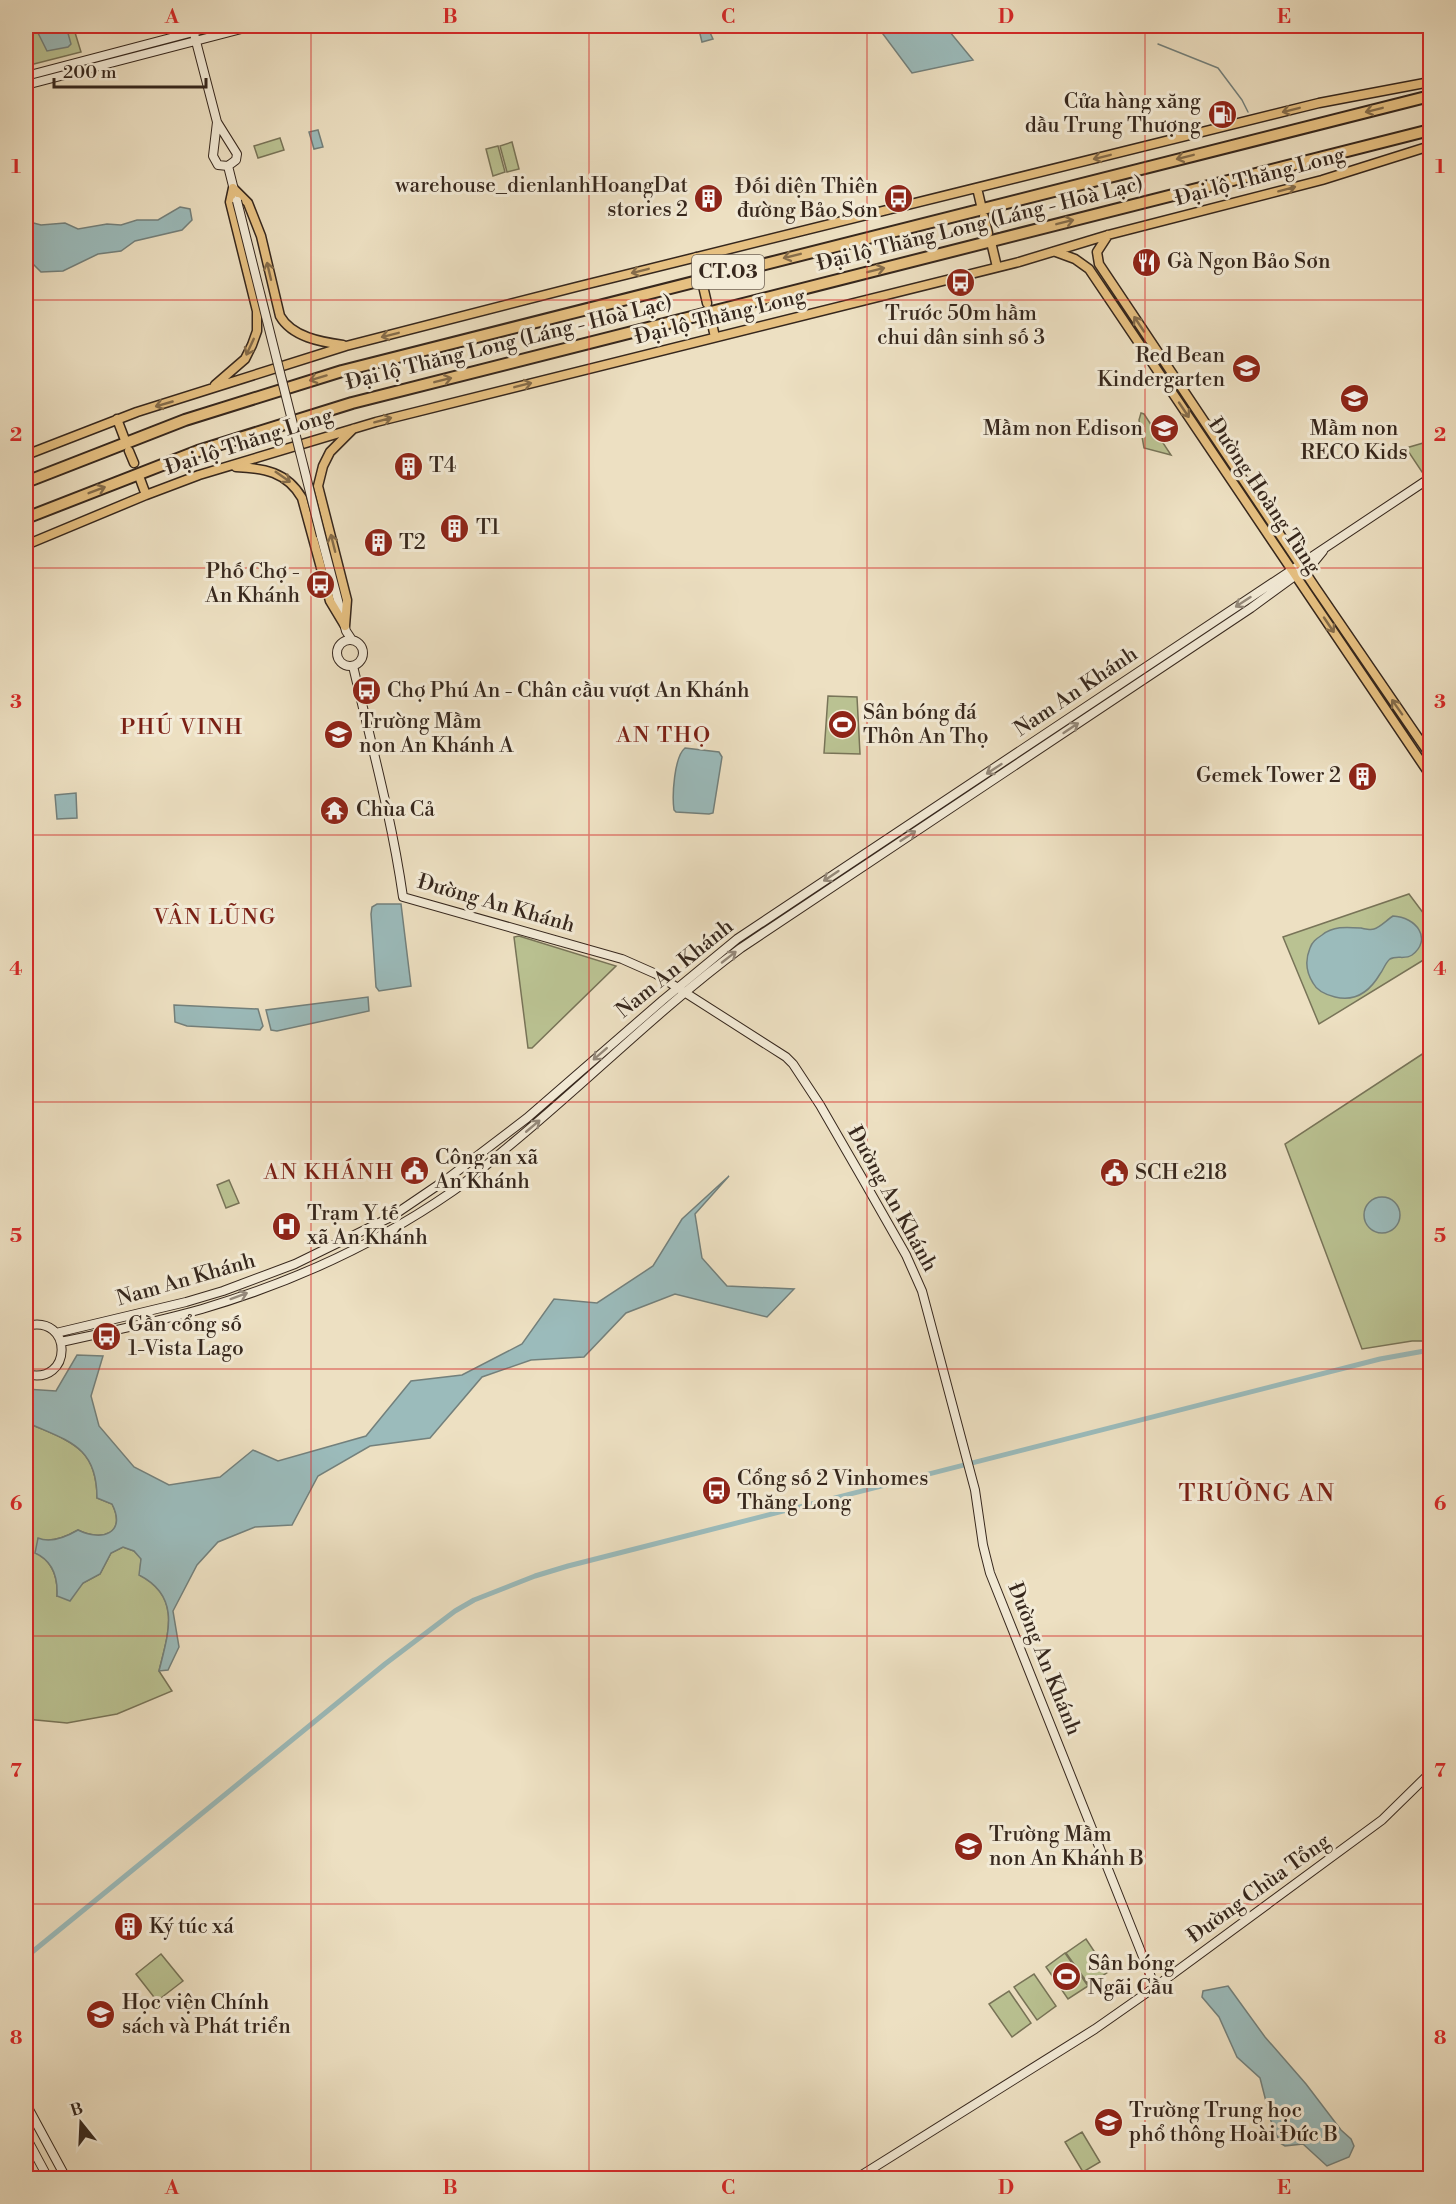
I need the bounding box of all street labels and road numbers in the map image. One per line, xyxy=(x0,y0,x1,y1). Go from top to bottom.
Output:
street label: Đại lộ Thăng Long xyxy=(1172,142,1348,212)
street label: Đại lộ Thăng Long (Láng - Hoà Lạc) xyxy=(814,171,1146,277)
road number: CT.03 xyxy=(692,255,764,289)
street label: Đại lộ Thăng Long xyxy=(632,283,808,351)
street label: Đại lộ Thăng Long (Láng - Hoà Lạc) xyxy=(343,290,675,396)
street label: Đại lộ Thăng Long xyxy=(162,403,336,481)
street label: Đường Hoàng Tùng xyxy=(1202,413,1326,579)
street label: Nam An Khánh xyxy=(1009,641,1143,743)
street label: Đường An Khánh xyxy=(414,869,578,939)
street label: Nam An Khánh xyxy=(611,913,739,1024)
street label: Đường An Khánh xyxy=(841,1122,943,1277)
street label: Nam An Khánh xyxy=(114,1248,259,1312)
street label: Đường An Khánh xyxy=(1002,1579,1087,1740)
street label: Đường Chùa Tổng xyxy=(1183,1829,1335,1949)

